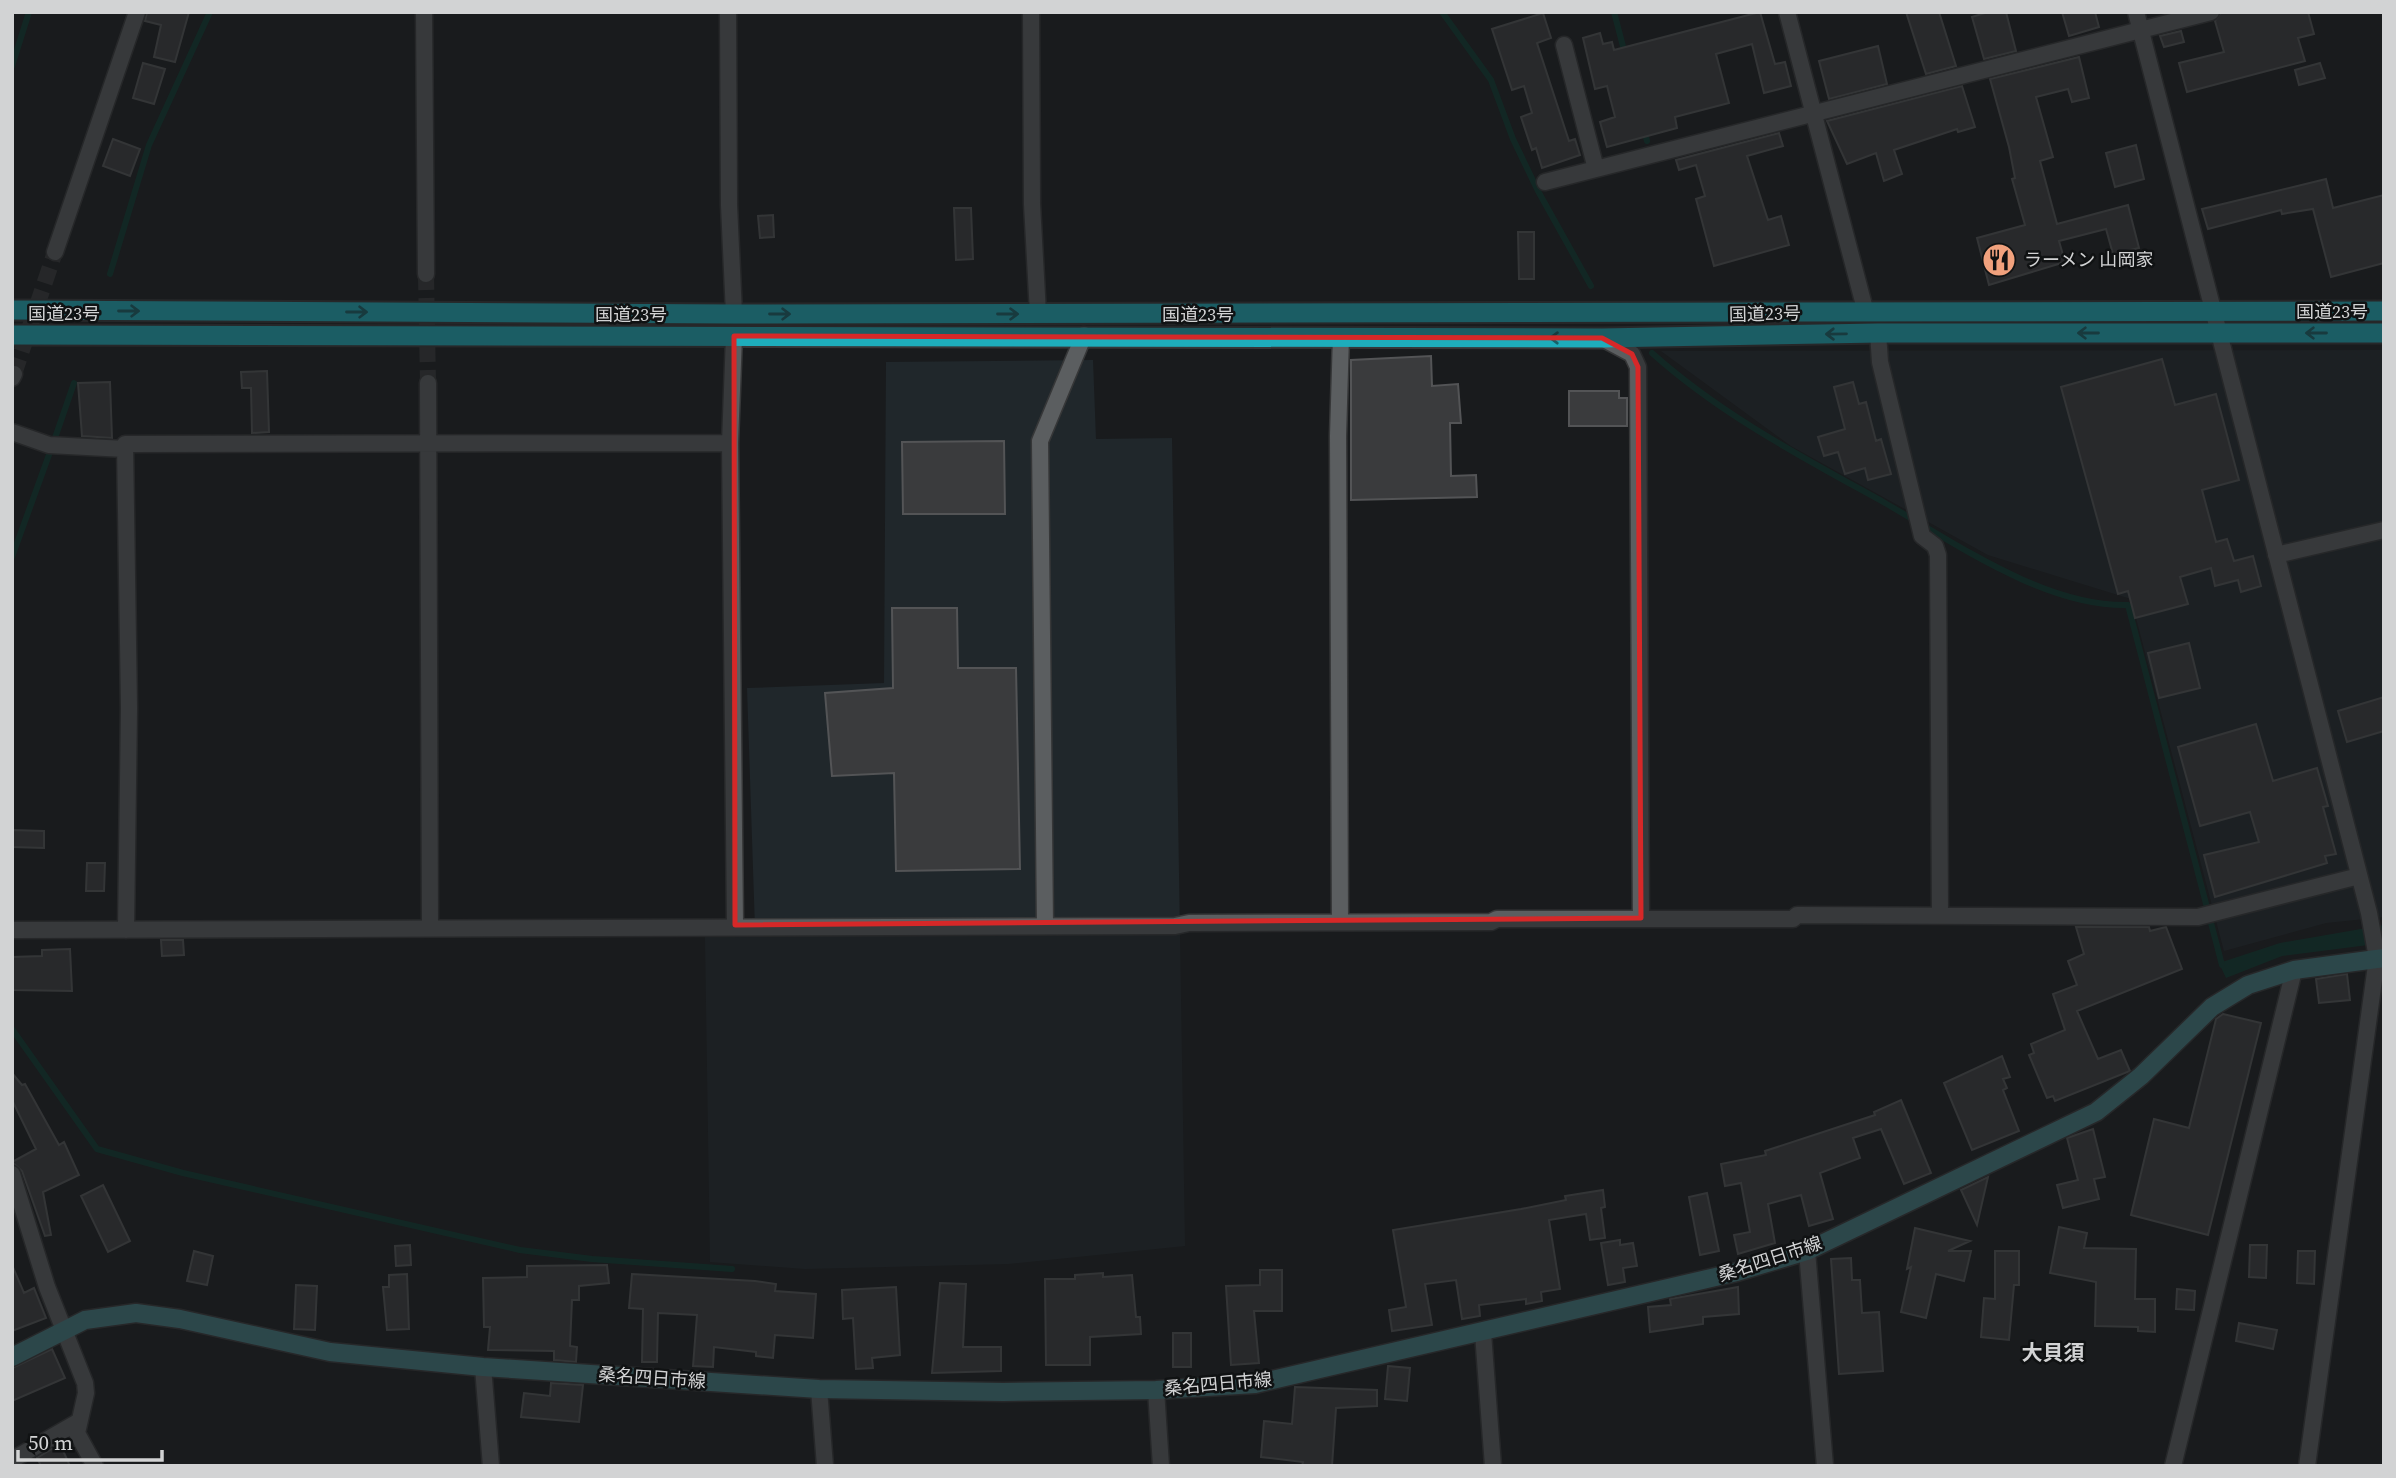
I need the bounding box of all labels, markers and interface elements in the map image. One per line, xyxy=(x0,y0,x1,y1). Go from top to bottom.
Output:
restaurant icon: ラーメン 山岡家 xyxy=(1980,241,2018,279)
place label: ラーメン 山岡家 xyxy=(2024,247,2153,272)
street label: 国道23号 xyxy=(2296,299,2368,324)
street label: 国道23号 xyxy=(1729,300,1801,327)
street label: 国道23号 xyxy=(28,301,100,326)
street label: 国道23号 xyxy=(595,302,667,327)
street label: 国道23号 xyxy=(1162,302,1234,327)
one-way arrow xyxy=(118,304,141,318)
one-way arrow xyxy=(345,305,368,319)
one-way arrow xyxy=(769,307,792,321)
one-way arrow xyxy=(996,307,1019,321)
one-way arrow xyxy=(2077,326,2100,340)
one-way arrow xyxy=(2304,326,2327,340)
one-way arrow xyxy=(1825,327,1848,341)
one-way arrow xyxy=(1548,331,1571,345)
street label: 桑名四日市線 xyxy=(1715,1230,1825,1287)
district label: 大貝須 xyxy=(2022,1338,2085,1367)
street label: 桑名四日市線 xyxy=(597,1361,707,1394)
street label: 桑名四日市線 xyxy=(1163,1366,1273,1401)
scale bar xyxy=(18,1418,161,1462)
text: 50 m xyxy=(28,1428,73,1457)

